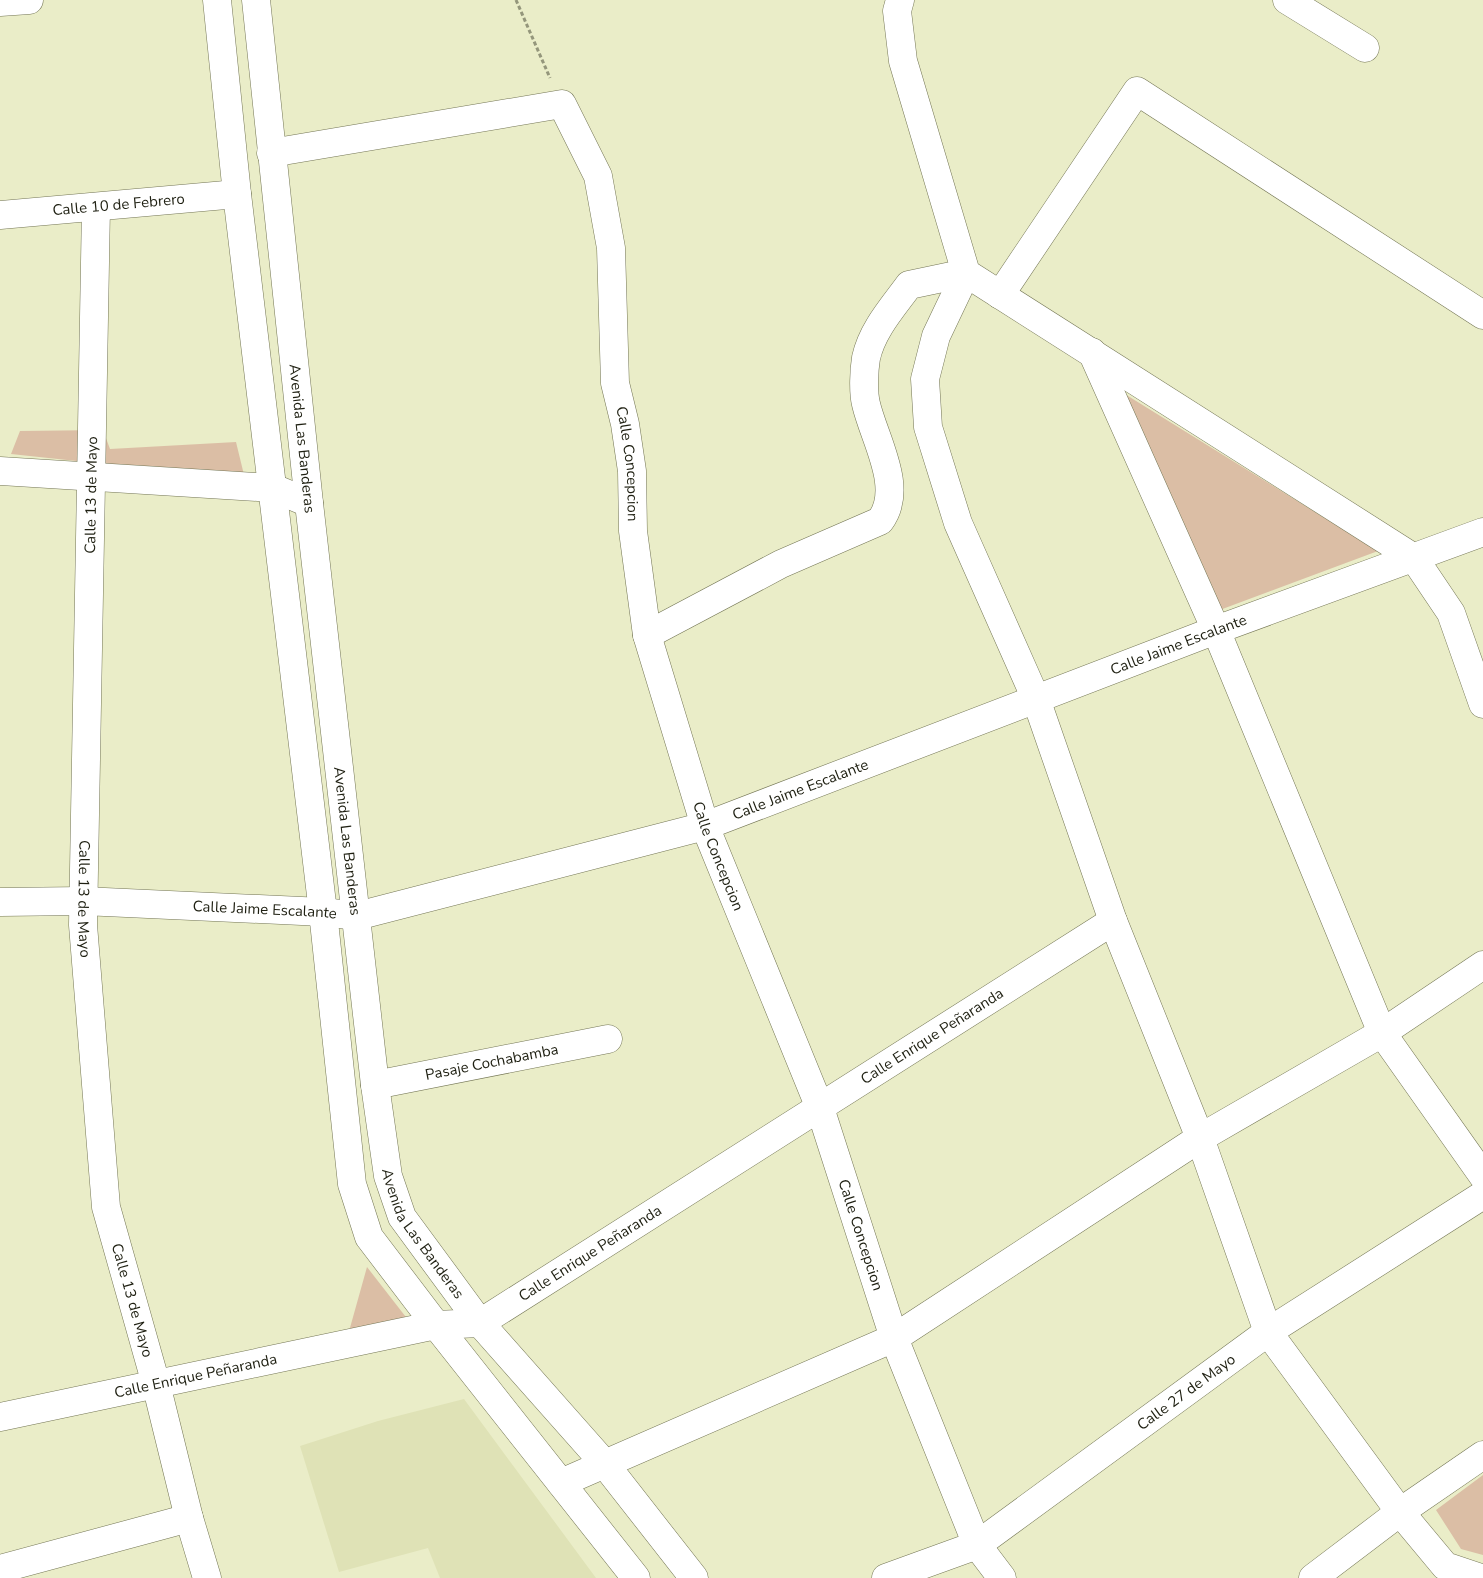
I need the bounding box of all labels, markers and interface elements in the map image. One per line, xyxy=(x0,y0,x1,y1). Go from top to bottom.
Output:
street label: Calle 10 de Febrero xyxy=(52,189,185,220)
street label: Avenida Las Banderas xyxy=(284,363,320,514)
street label: Calle Concepcion xyxy=(611,404,643,522)
street label: Calle 13 de Mayo xyxy=(80,436,102,554)
street label: Calle Jaime Escalante xyxy=(1107,610,1249,680)
street label: Calle Jaime Escalante xyxy=(729,754,871,825)
street label: Avenida Las Banderas xyxy=(329,766,366,917)
street label: Calle Concepcion xyxy=(688,799,749,914)
street label: Calle 13 de Mayo xyxy=(73,840,96,958)
street label: Calle Jaime Escalante xyxy=(192,896,338,924)
street label: Calle Enrique Peñaranda xyxy=(857,983,1007,1089)
street label: Pasaje Cochabamba xyxy=(423,1039,560,1085)
street label: Avenida Las Banderas xyxy=(377,1167,469,1303)
street label: Calle Concepcion xyxy=(834,1177,888,1293)
street label: Calle Enrique Peñaranda xyxy=(515,1200,665,1306)
street label: Calle 13 de Mayo xyxy=(107,1241,158,1360)
street label: Calle Enrique Peñaranda xyxy=(113,1349,279,1403)
street label: Calle 27 de Mayo xyxy=(1133,1349,1240,1435)

